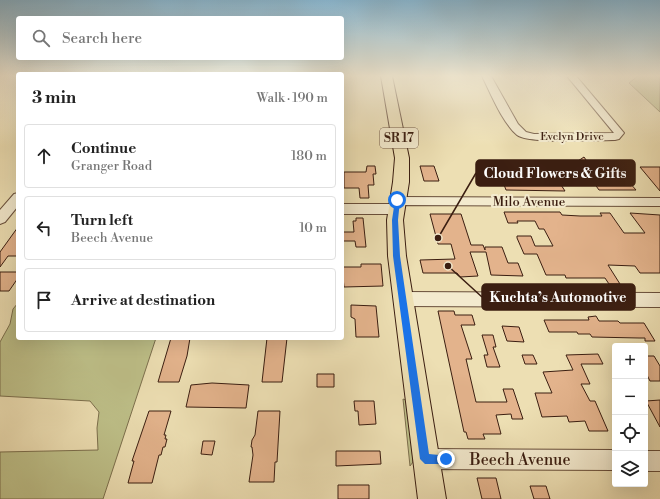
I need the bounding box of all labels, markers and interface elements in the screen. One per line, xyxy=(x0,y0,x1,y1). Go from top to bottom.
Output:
search box xyxy=(16,16,344,60)
icon: search xyxy=(30,27,52,49)
text: Search here xyxy=(62,29,142,48)
text: 3 min xyxy=(32,87,76,109)
text: Walk · 190 m xyxy=(257,90,328,106)
road number: SR 17 xyxy=(380,128,418,148)
street label: Evelyn Drive xyxy=(540,130,604,144)
text: Continue xyxy=(71,139,136,158)
icon: ahead xyxy=(33,145,55,167)
text: 180 m xyxy=(291,148,327,164)
text: Granger Road xyxy=(71,158,152,174)
callout: Cloud Flowers & Gifts xyxy=(476,160,635,186)
text: Cloud Flowers & Gifts xyxy=(483,165,627,183)
route start xyxy=(388,191,406,209)
street label: Milo Avenue xyxy=(493,194,566,210)
text: Turn left xyxy=(71,211,133,230)
icon: left xyxy=(33,217,55,239)
text: 10 m xyxy=(299,220,327,236)
text: Beech Avenue xyxy=(71,230,153,246)
callout: Kuchta’s Automotive xyxy=(482,284,635,310)
icon: arrive xyxy=(33,289,55,311)
text: Kuchta’s Automotive xyxy=(489,289,627,307)
text: Arrive at destination xyxy=(71,291,215,310)
map controls xyxy=(612,343,648,487)
button: + xyxy=(612,343,648,379)
button: − xyxy=(612,379,648,415)
button: locate xyxy=(612,415,648,451)
route end xyxy=(437,450,455,468)
street label: Beech Avenue xyxy=(469,450,570,470)
button: layers xyxy=(612,451,648,487)

